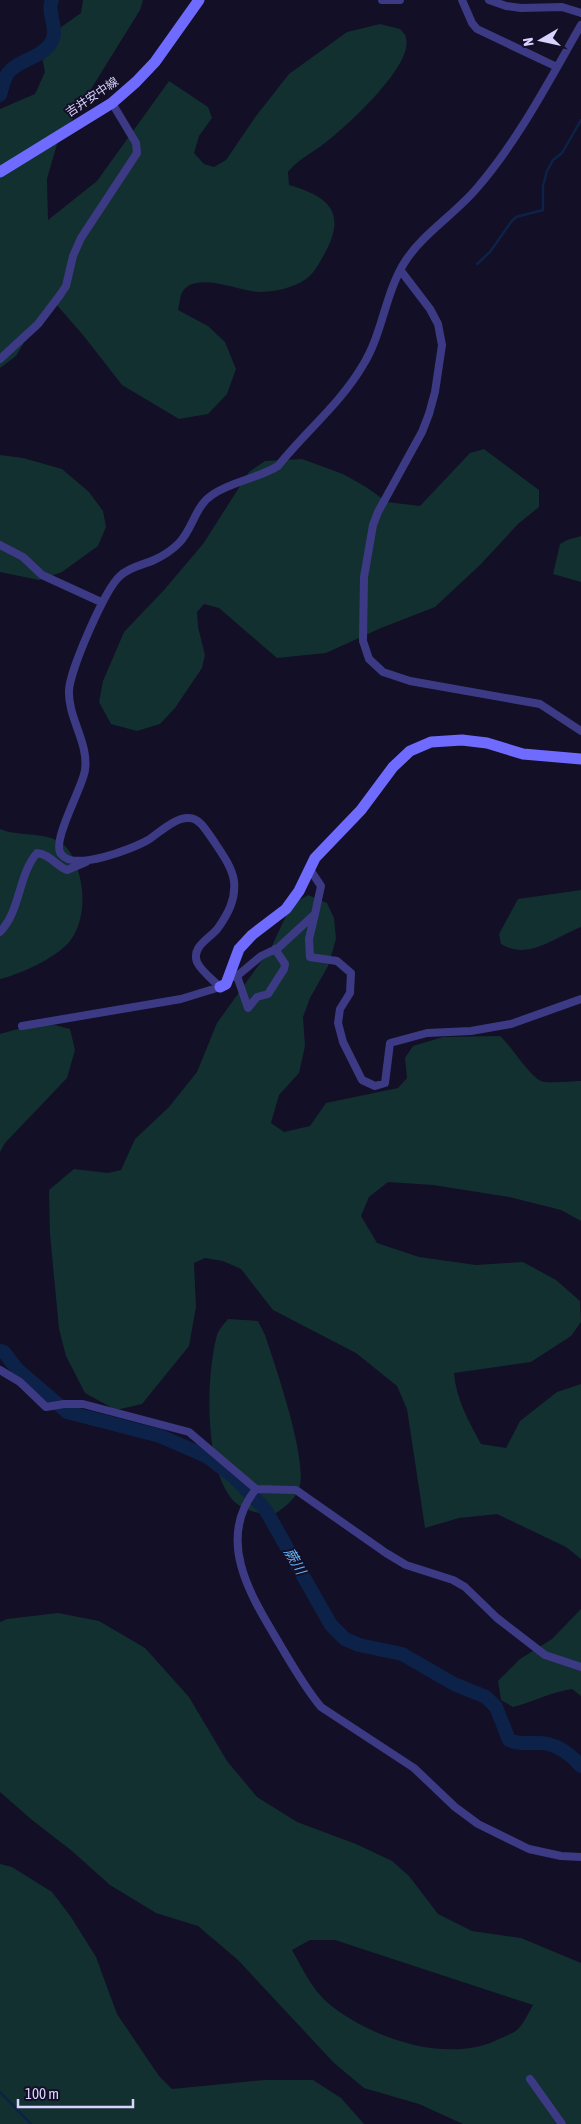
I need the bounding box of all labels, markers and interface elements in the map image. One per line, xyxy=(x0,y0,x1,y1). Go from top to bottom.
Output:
north arrow xyxy=(516,15,566,65)
text: N xyxy=(520,37,537,47)
street label: 吉井安中線 xyxy=(63,74,121,120)
water label: 蕨川 xyxy=(281,1545,310,1579)
scale bar xyxy=(18,2076,132,2108)
text: 100 m xyxy=(25,2085,59,2102)

